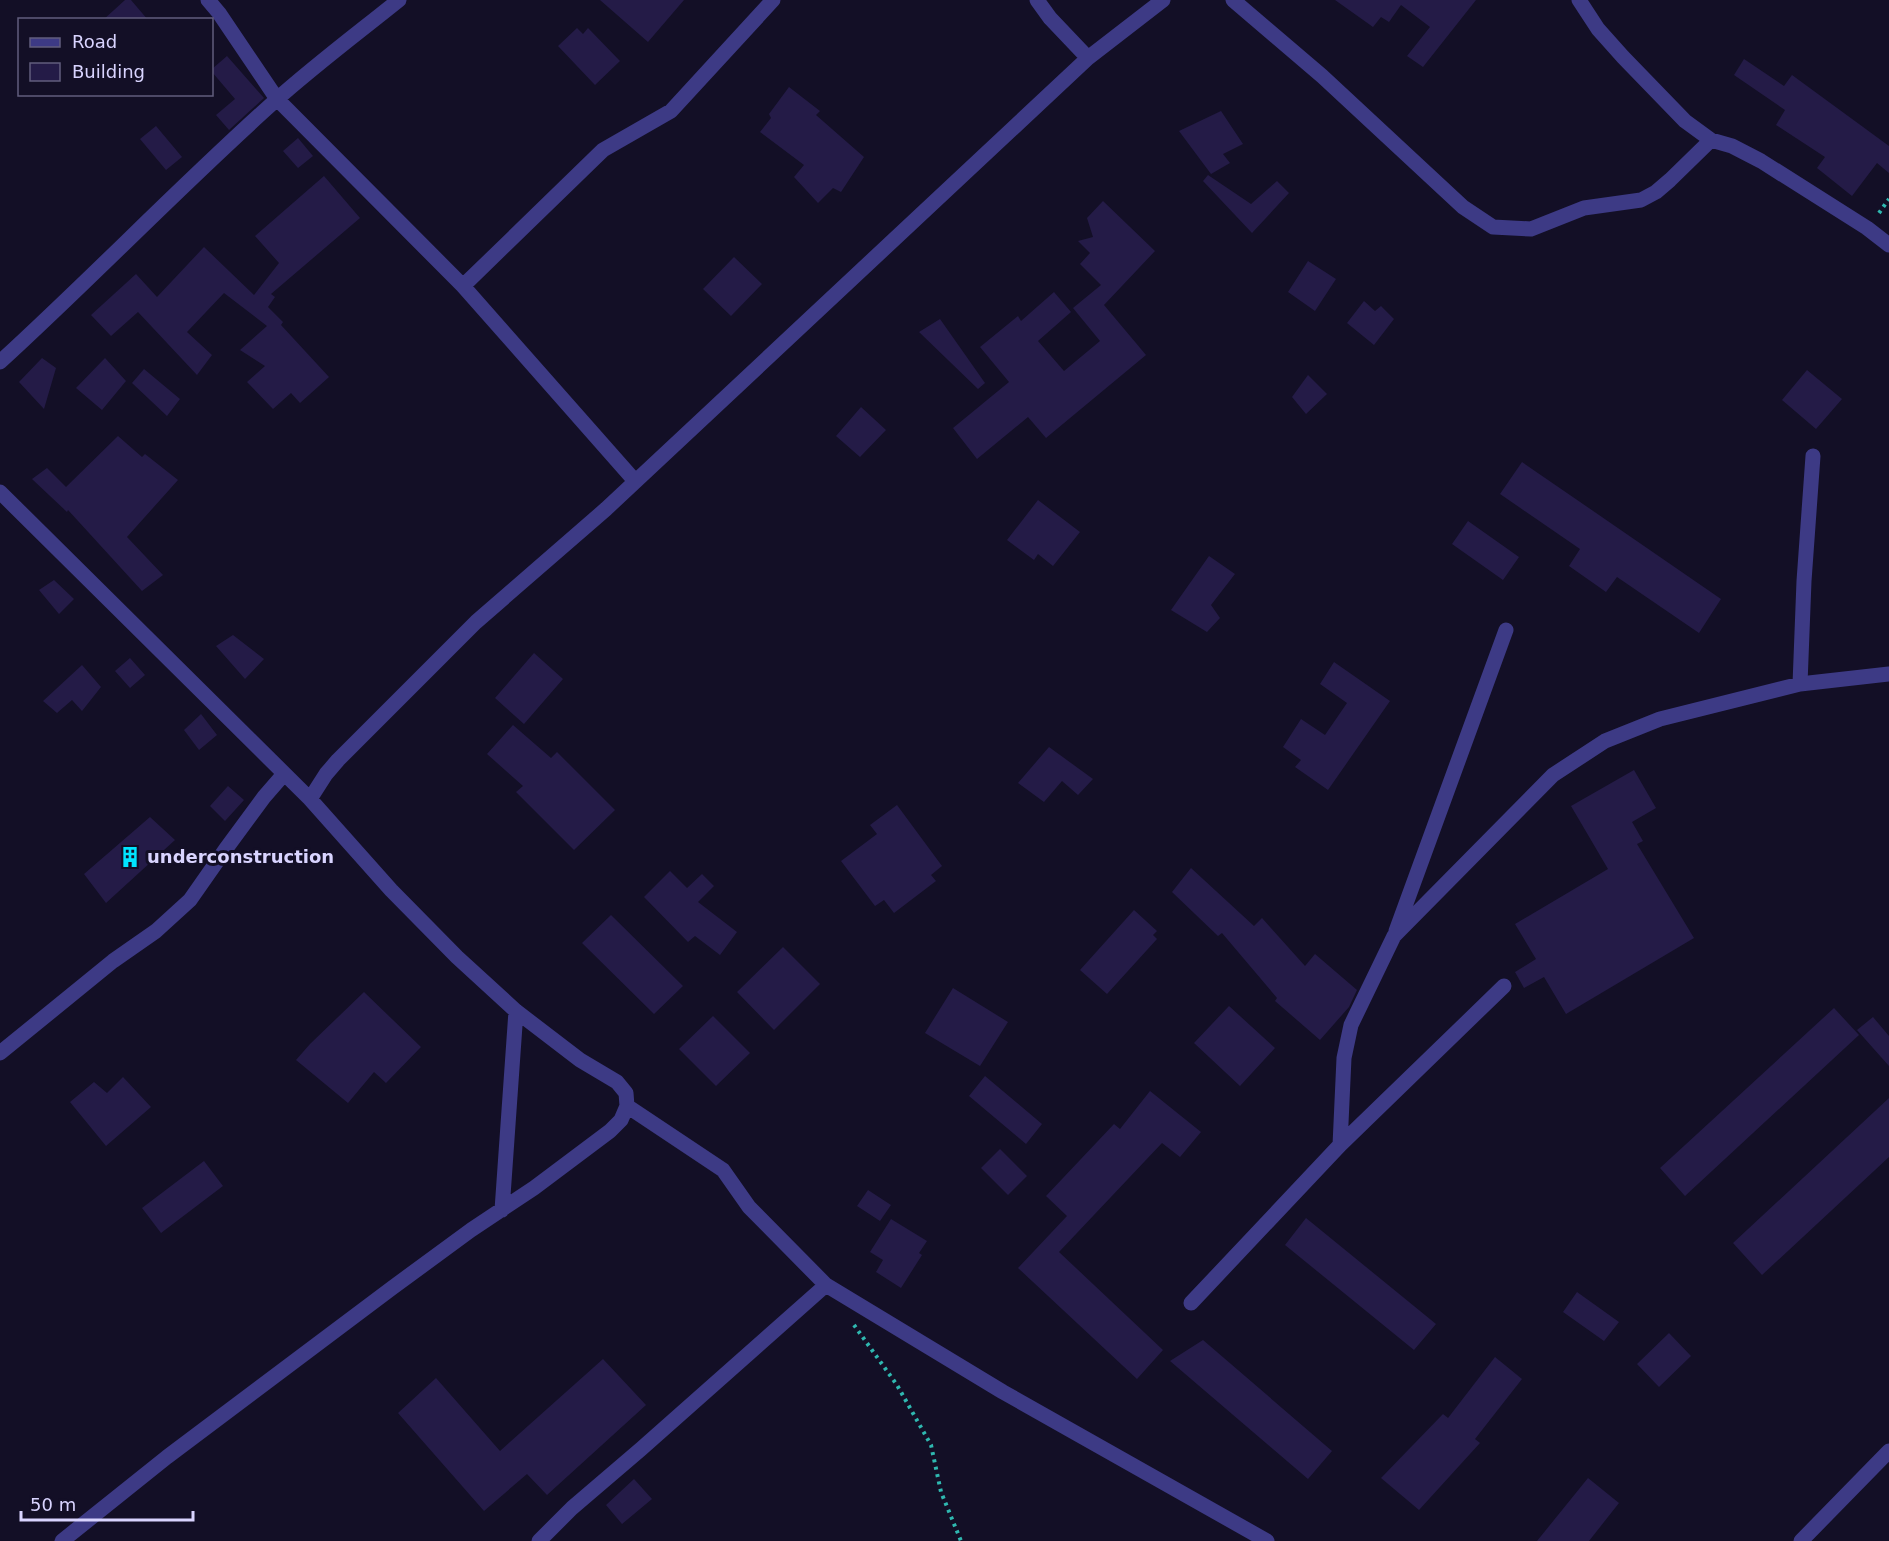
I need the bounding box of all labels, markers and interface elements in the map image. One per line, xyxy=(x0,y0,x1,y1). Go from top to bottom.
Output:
legend xyxy=(18,18,213,96)
text: Road xyxy=(72,31,117,52)
text: Building xyxy=(72,61,145,82)
building icon: underconstruction xyxy=(118,845,142,869)
place label: underconstruction xyxy=(147,846,334,867)
scale bar xyxy=(21,1484,194,1522)
text: 50 m xyxy=(30,1494,76,1515)

